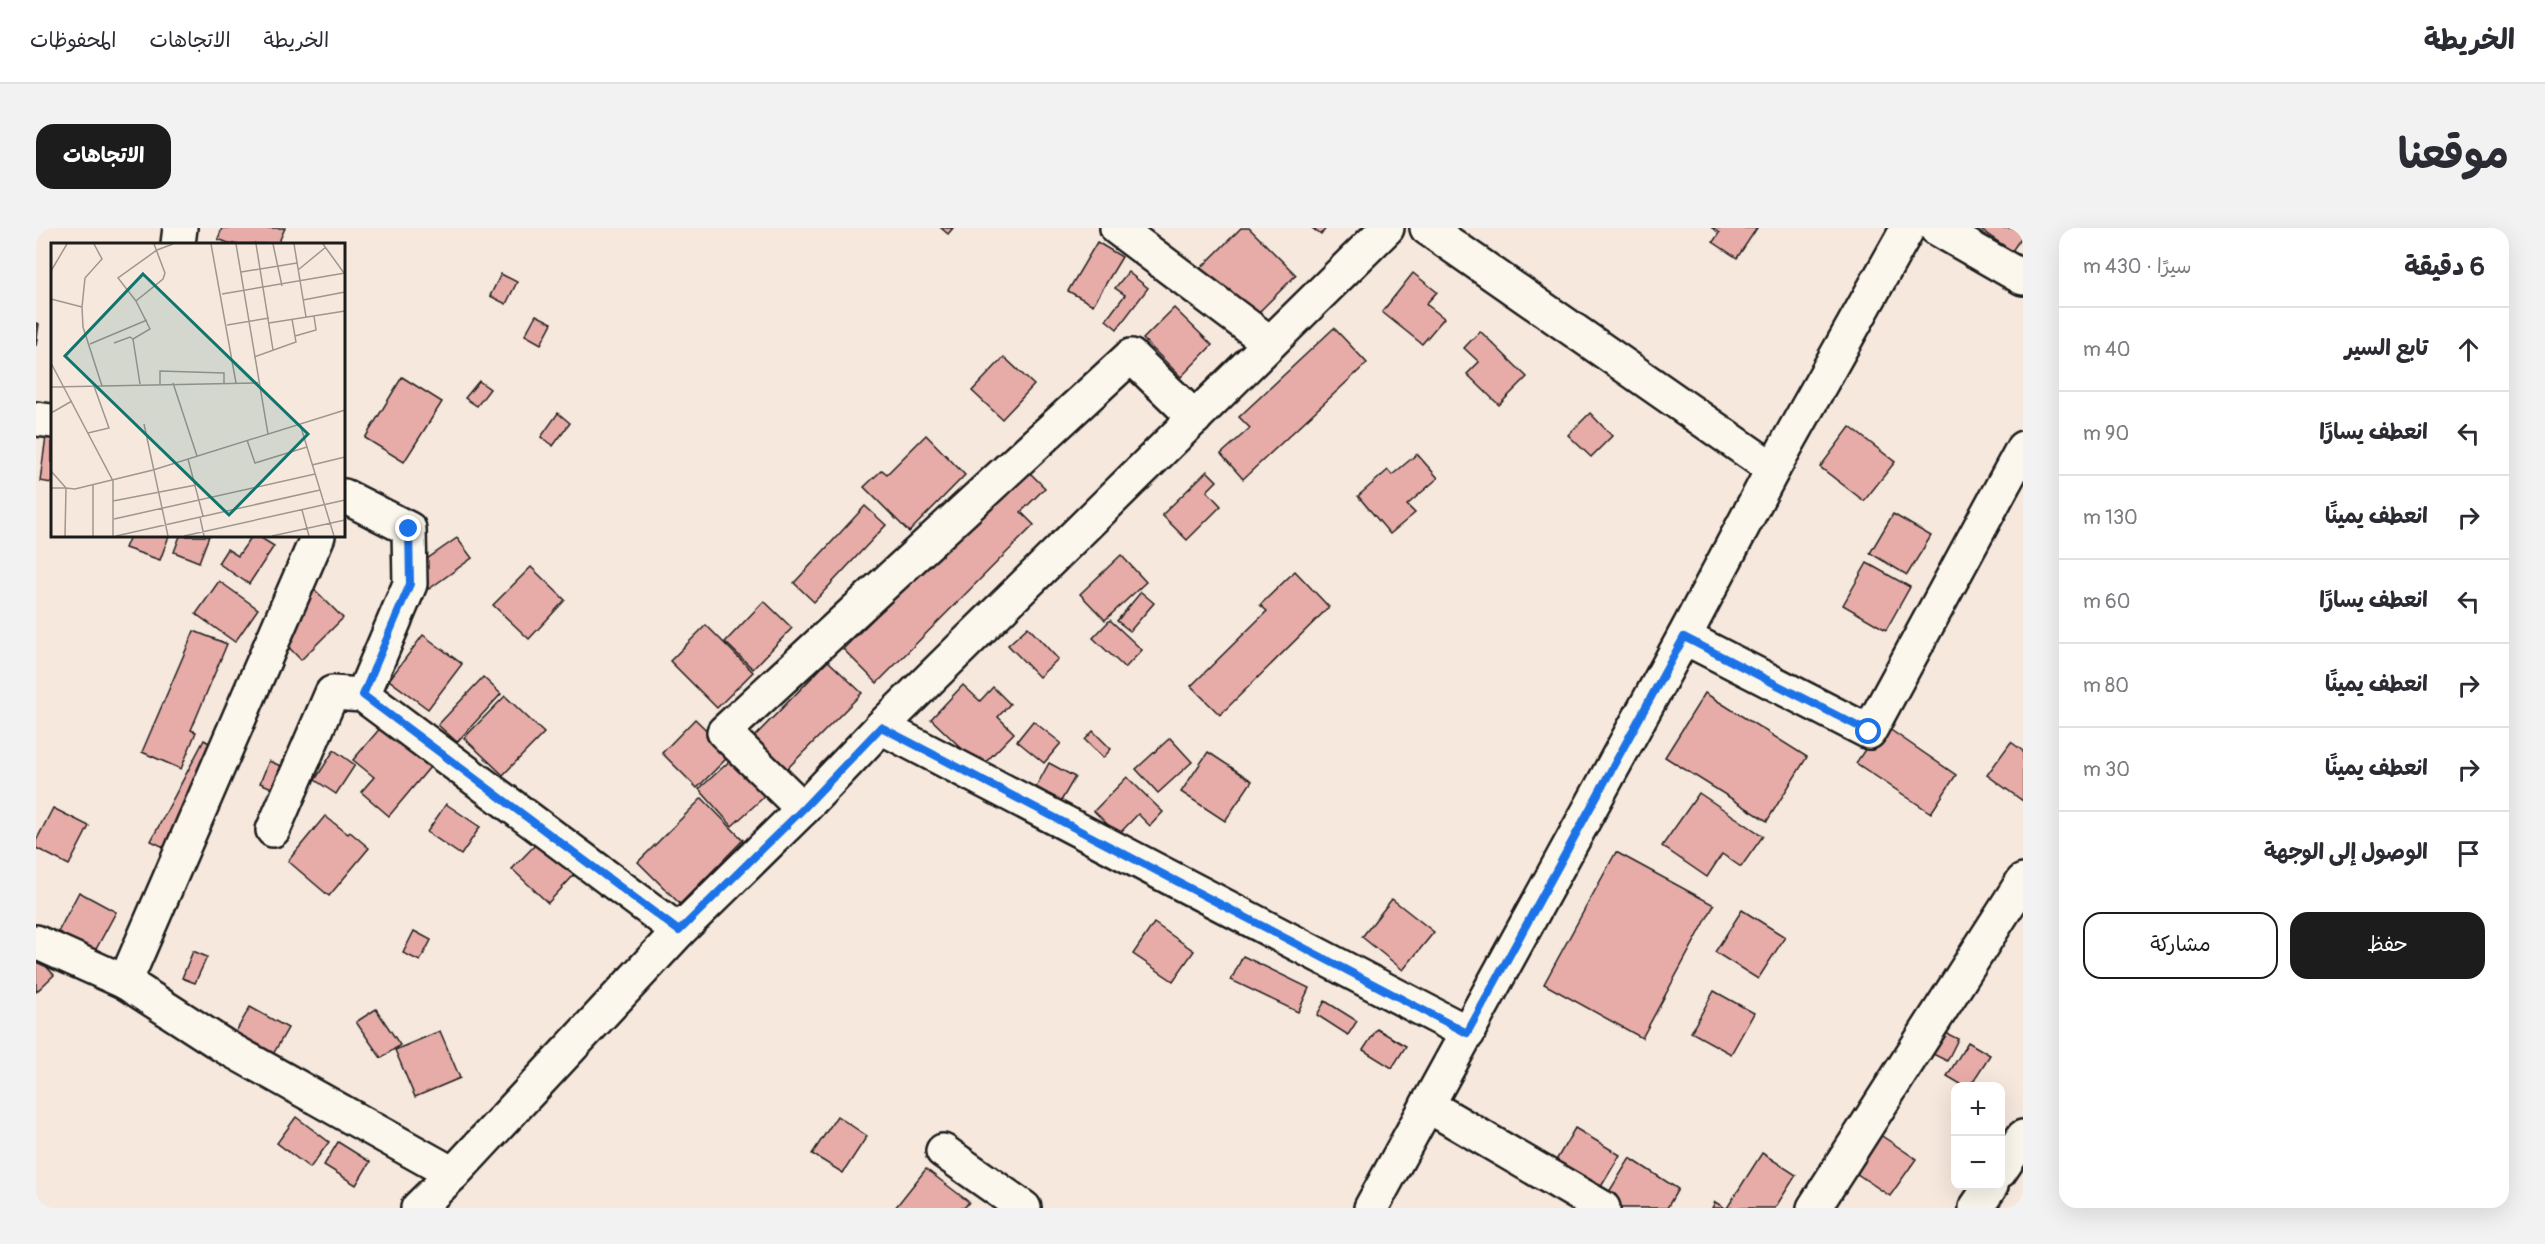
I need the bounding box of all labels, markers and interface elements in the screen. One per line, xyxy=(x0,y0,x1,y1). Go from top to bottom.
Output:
text: الخريطة xyxy=(2424,23,2515,58)
text: المحفوظات xyxy=(30,27,116,54)
text: الاتجاهات xyxy=(149,27,231,54)
text: الخريطة xyxy=(264,27,329,54)
button: الاتجاهات xyxy=(36,124,171,189)
text: موقعنا xyxy=(2398,129,2509,181)
inset map xyxy=(51,243,345,537)
text: 6 دقيقة xyxy=(2404,251,2485,283)
text: سيرًا · 430 m xyxy=(2083,254,2191,279)
icon: ahead xyxy=(2452,333,2485,366)
text: تابع السير xyxy=(2345,334,2428,362)
text: 40 m xyxy=(2083,337,2130,362)
icon: left xyxy=(2452,417,2485,450)
text: انعطف يسارًا xyxy=(2319,418,2428,446)
text: 90 m xyxy=(2083,421,2129,446)
icon: right xyxy=(2452,501,2485,534)
text: انعطف يمينًا xyxy=(2325,502,2428,530)
text: 130 m xyxy=(2083,505,2138,530)
route end xyxy=(395,515,421,541)
icon: left xyxy=(2452,585,2485,618)
text: انعطف يسارًا xyxy=(2319,586,2428,614)
text: 60 m xyxy=(2083,589,2130,614)
icon: right xyxy=(2452,669,2485,702)
text: انعطف يمينًا xyxy=(2325,670,2428,698)
text: 80 m xyxy=(2083,673,2129,698)
route start xyxy=(1855,718,1881,744)
icon: right xyxy=(2452,753,2485,786)
text: انعطف يمينًا xyxy=(2325,754,2428,782)
text: 30 m xyxy=(2083,757,2130,782)
icon: arrive xyxy=(2452,837,2485,870)
text: الوصول إلى الوجهة xyxy=(2264,838,2428,866)
button: مشاركة xyxy=(2083,912,2278,979)
button: حفظ xyxy=(2290,912,2485,979)
map controls xyxy=(1951,1082,2005,1190)
button: + xyxy=(1951,1082,2005,1136)
button: − xyxy=(1951,1136,2005,1190)

